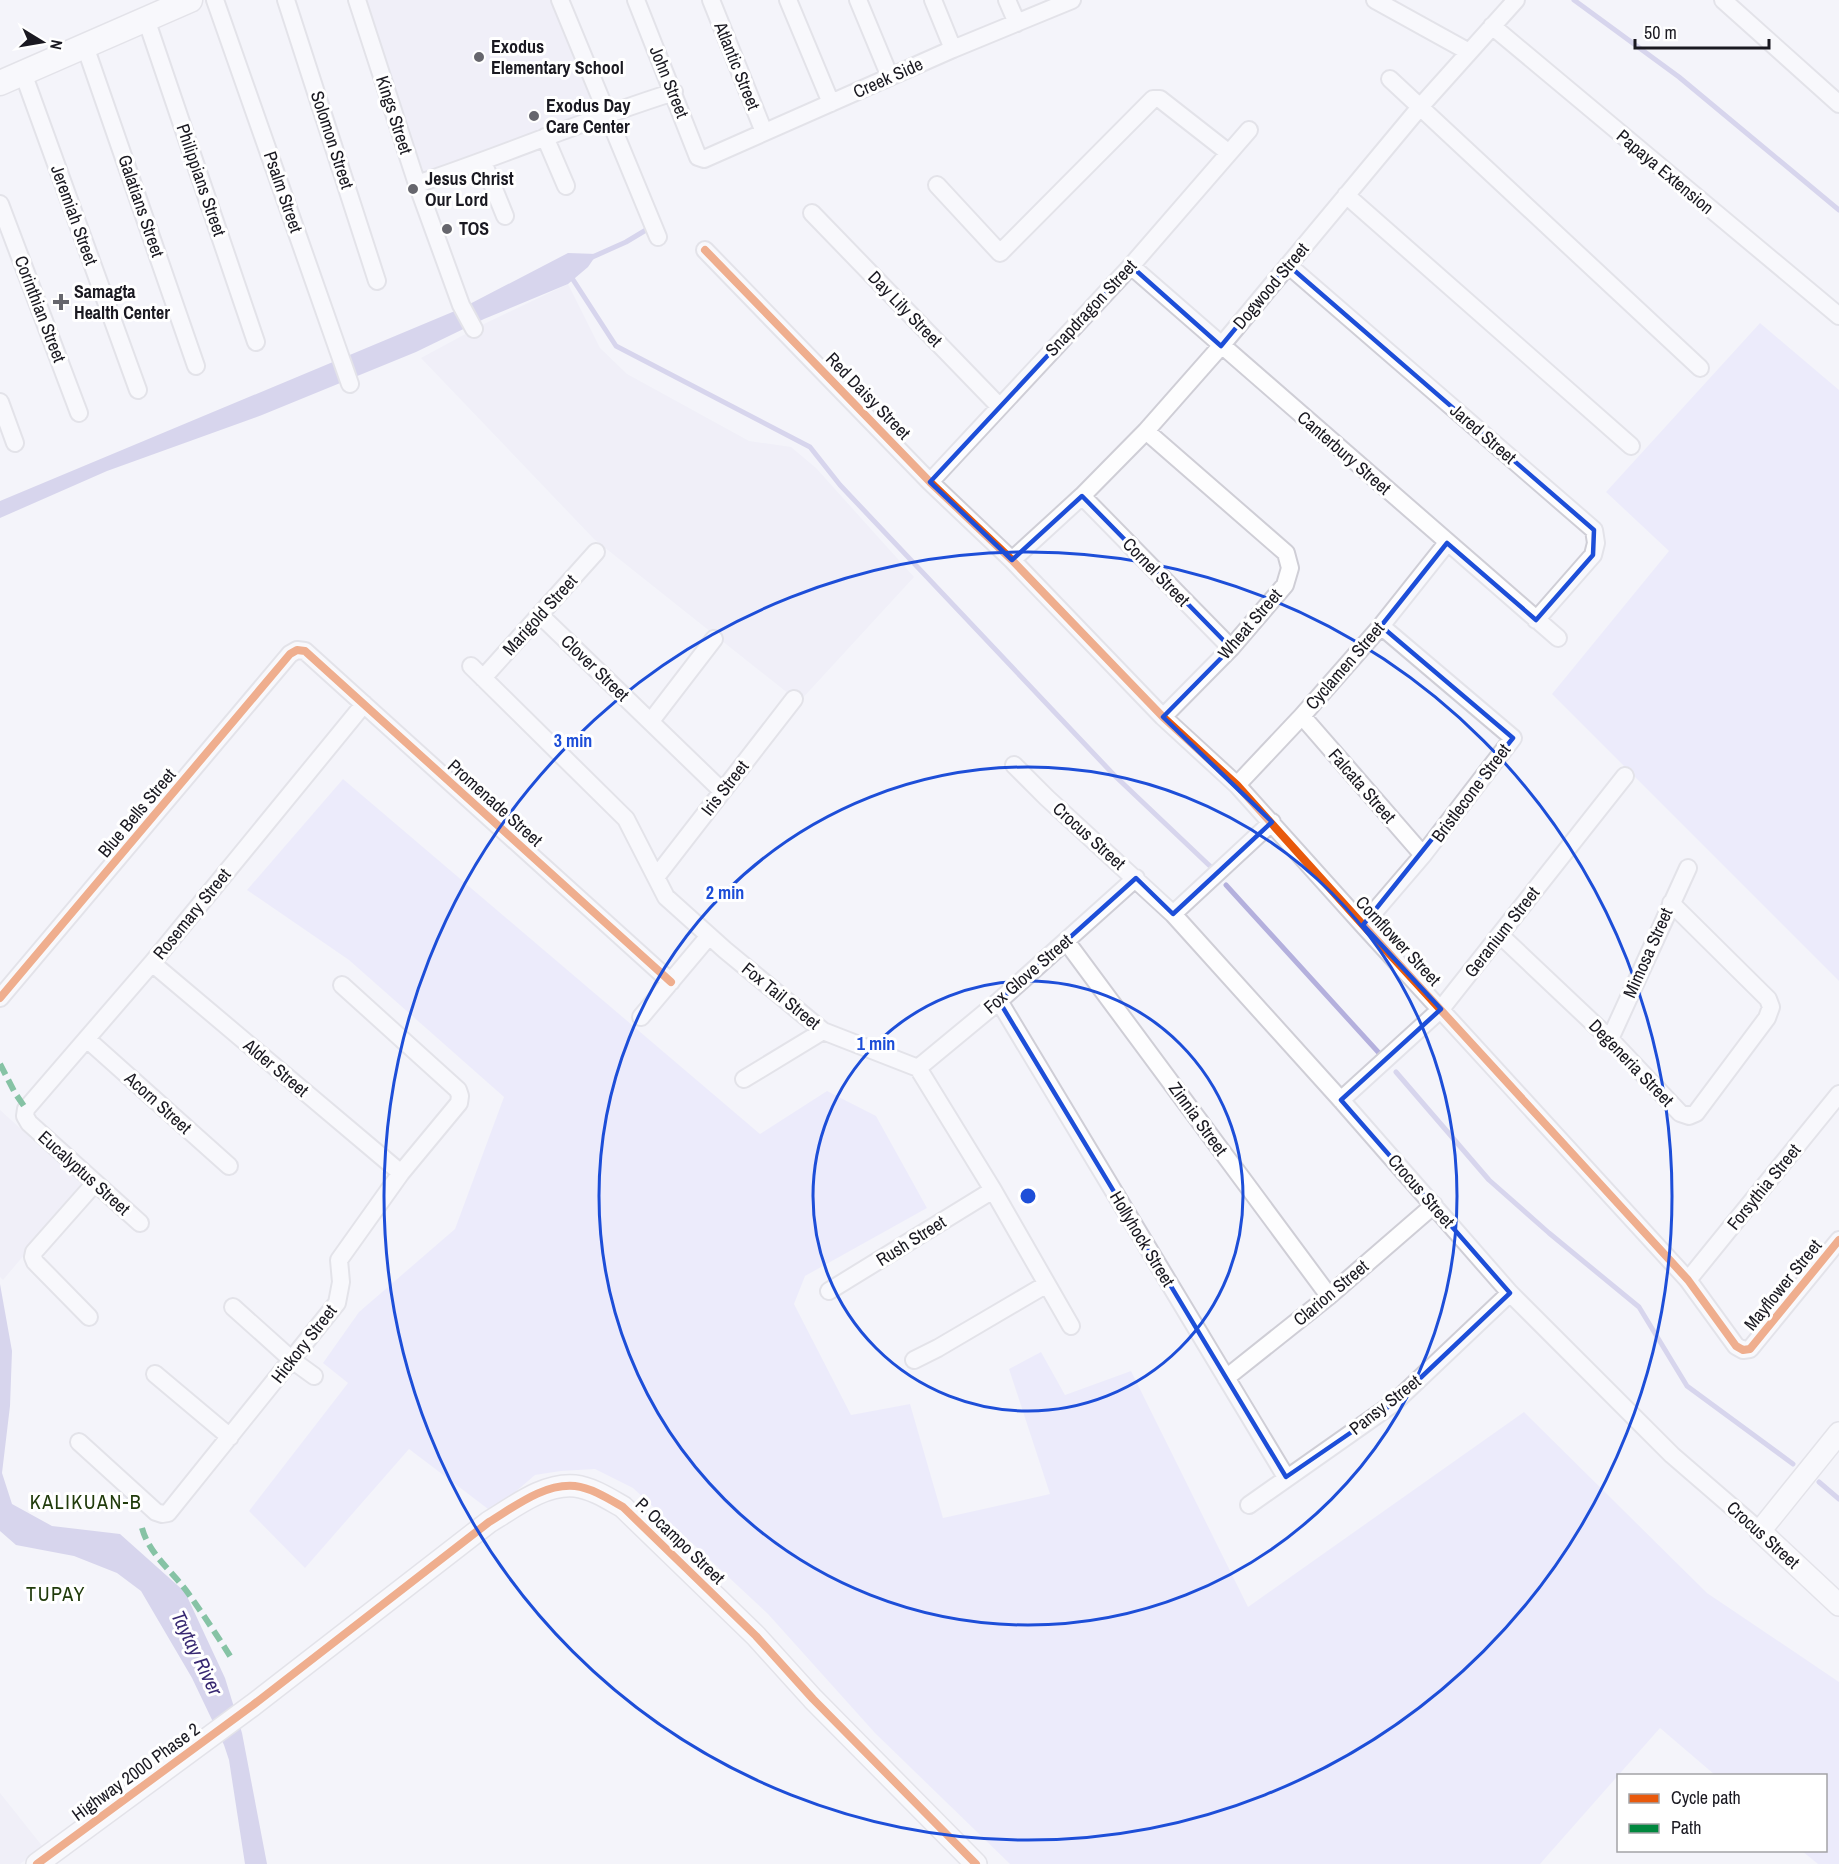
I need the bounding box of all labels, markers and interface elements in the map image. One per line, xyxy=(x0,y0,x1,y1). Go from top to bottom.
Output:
north arrow xyxy=(12,12,72,72)
scale bar xyxy=(1635,12,1768,50)
street label: Atlantic Street xyxy=(708,17,766,113)
text: 50 m xyxy=(1644,20,1677,45)
place label: Exodus Elementary School xyxy=(491,34,624,80)
text: N xyxy=(45,38,68,52)
street label: John Street xyxy=(644,42,695,121)
marker: Exodus Elementary School xyxy=(472,50,486,64)
street label: Creek Side xyxy=(849,51,927,104)
street label: Kings Street xyxy=(370,72,419,157)
street label: Solomon Street xyxy=(305,88,360,192)
place label: Exodus Day Care Center xyxy=(546,93,631,139)
marker: Exodus Day Care Center xyxy=(527,109,541,123)
street label: Philippians Street xyxy=(171,120,232,239)
street label: Papaya Extension xyxy=(1611,124,1719,220)
street label: Psalm Street xyxy=(258,148,309,236)
street label: Galatians Street xyxy=(112,151,171,260)
street label: Jeremiah Street xyxy=(45,161,104,268)
place label: Jesus Christ Our Lord xyxy=(425,166,514,212)
marker: Jesus Christ Our Lord xyxy=(406,182,420,196)
place label: TOS xyxy=(459,216,489,241)
marker: TOS xyxy=(440,222,454,236)
street label: Dogwood Street xyxy=(1227,237,1314,334)
street label: Corinthian Street xyxy=(9,252,72,366)
street label: Snapdragon Street xyxy=(1039,254,1142,361)
street label: Day Lily Street xyxy=(863,265,948,352)
place label: Samagta Health Center xyxy=(74,279,170,325)
marker: Samagta Health Center xyxy=(52,293,70,311)
street label: Red Daisy Street xyxy=(820,347,916,445)
street label: Jared Street xyxy=(1445,398,1522,469)
street label: Canterbury Street xyxy=(1292,405,1396,500)
street label: Cornel Street xyxy=(1117,532,1196,612)
street label: Marigold Street xyxy=(497,569,583,661)
street label: Wheat Street xyxy=(1212,583,1287,664)
street label: Cyclamen Street xyxy=(1299,616,1390,715)
street label: Clover Street xyxy=(556,629,635,707)
text: 3 min xyxy=(554,728,592,753)
street label: Bristlecone Street xyxy=(1425,738,1516,847)
street label: Falcata Street xyxy=(1323,743,1402,828)
street label: Promenade Street xyxy=(442,753,548,852)
street label: Iris Street xyxy=(695,755,754,821)
street label: Blue Bells Street xyxy=(92,763,181,863)
street label: Crocus Street xyxy=(1047,796,1131,875)
street label: Rosemary Street xyxy=(147,863,236,965)
text: 2 min xyxy=(706,880,744,905)
street label: Geranium Street xyxy=(1458,881,1545,982)
street label: Cornflower Street xyxy=(1350,890,1447,991)
street label: Mimosa Street xyxy=(1617,904,1678,1002)
street label: Fox Glove Street xyxy=(978,928,1077,1019)
street label: Fox Tail Street xyxy=(737,956,826,1035)
street label: Degeneria Street xyxy=(1583,1014,1679,1112)
text: 1 min xyxy=(857,1031,895,1056)
street label: Alder Street xyxy=(238,1032,314,1102)
street label: Acorn Street xyxy=(119,1065,197,1139)
street label: Zinnia Street xyxy=(1163,1077,1234,1161)
street label: Eucalyptus Street xyxy=(33,1125,136,1221)
street label: Forsythia Street xyxy=(1721,1138,1806,1235)
street label: Crocus Street xyxy=(1382,1148,1460,1233)
centre of rings xyxy=(1018,1186,1038,1206)
street label: Hollyhock Street xyxy=(1104,1186,1181,1291)
street label: Rush Street xyxy=(871,1209,950,1272)
street label: Mayflower Street xyxy=(1738,1234,1827,1336)
street label: Clarion Street xyxy=(1288,1254,1374,1331)
street label: Hickory Street xyxy=(265,1299,342,1388)
street label: Pansy Street xyxy=(1344,1369,1426,1440)
district label: KALIKUAN-B xyxy=(30,1488,142,1515)
street label: P. Ocampo Street xyxy=(630,1492,731,1590)
street label: Crocus Street xyxy=(1721,1495,1805,1574)
district label: TUPAY xyxy=(26,1580,86,1607)
water label: Taytay River xyxy=(165,1606,230,1700)
street label: Highway 2000 Phase 2 xyxy=(67,1717,205,1827)
legend xyxy=(1617,1774,1827,1852)
text: Cycle path xyxy=(1671,1785,1741,1810)
text: Path xyxy=(1671,1815,1701,1840)

